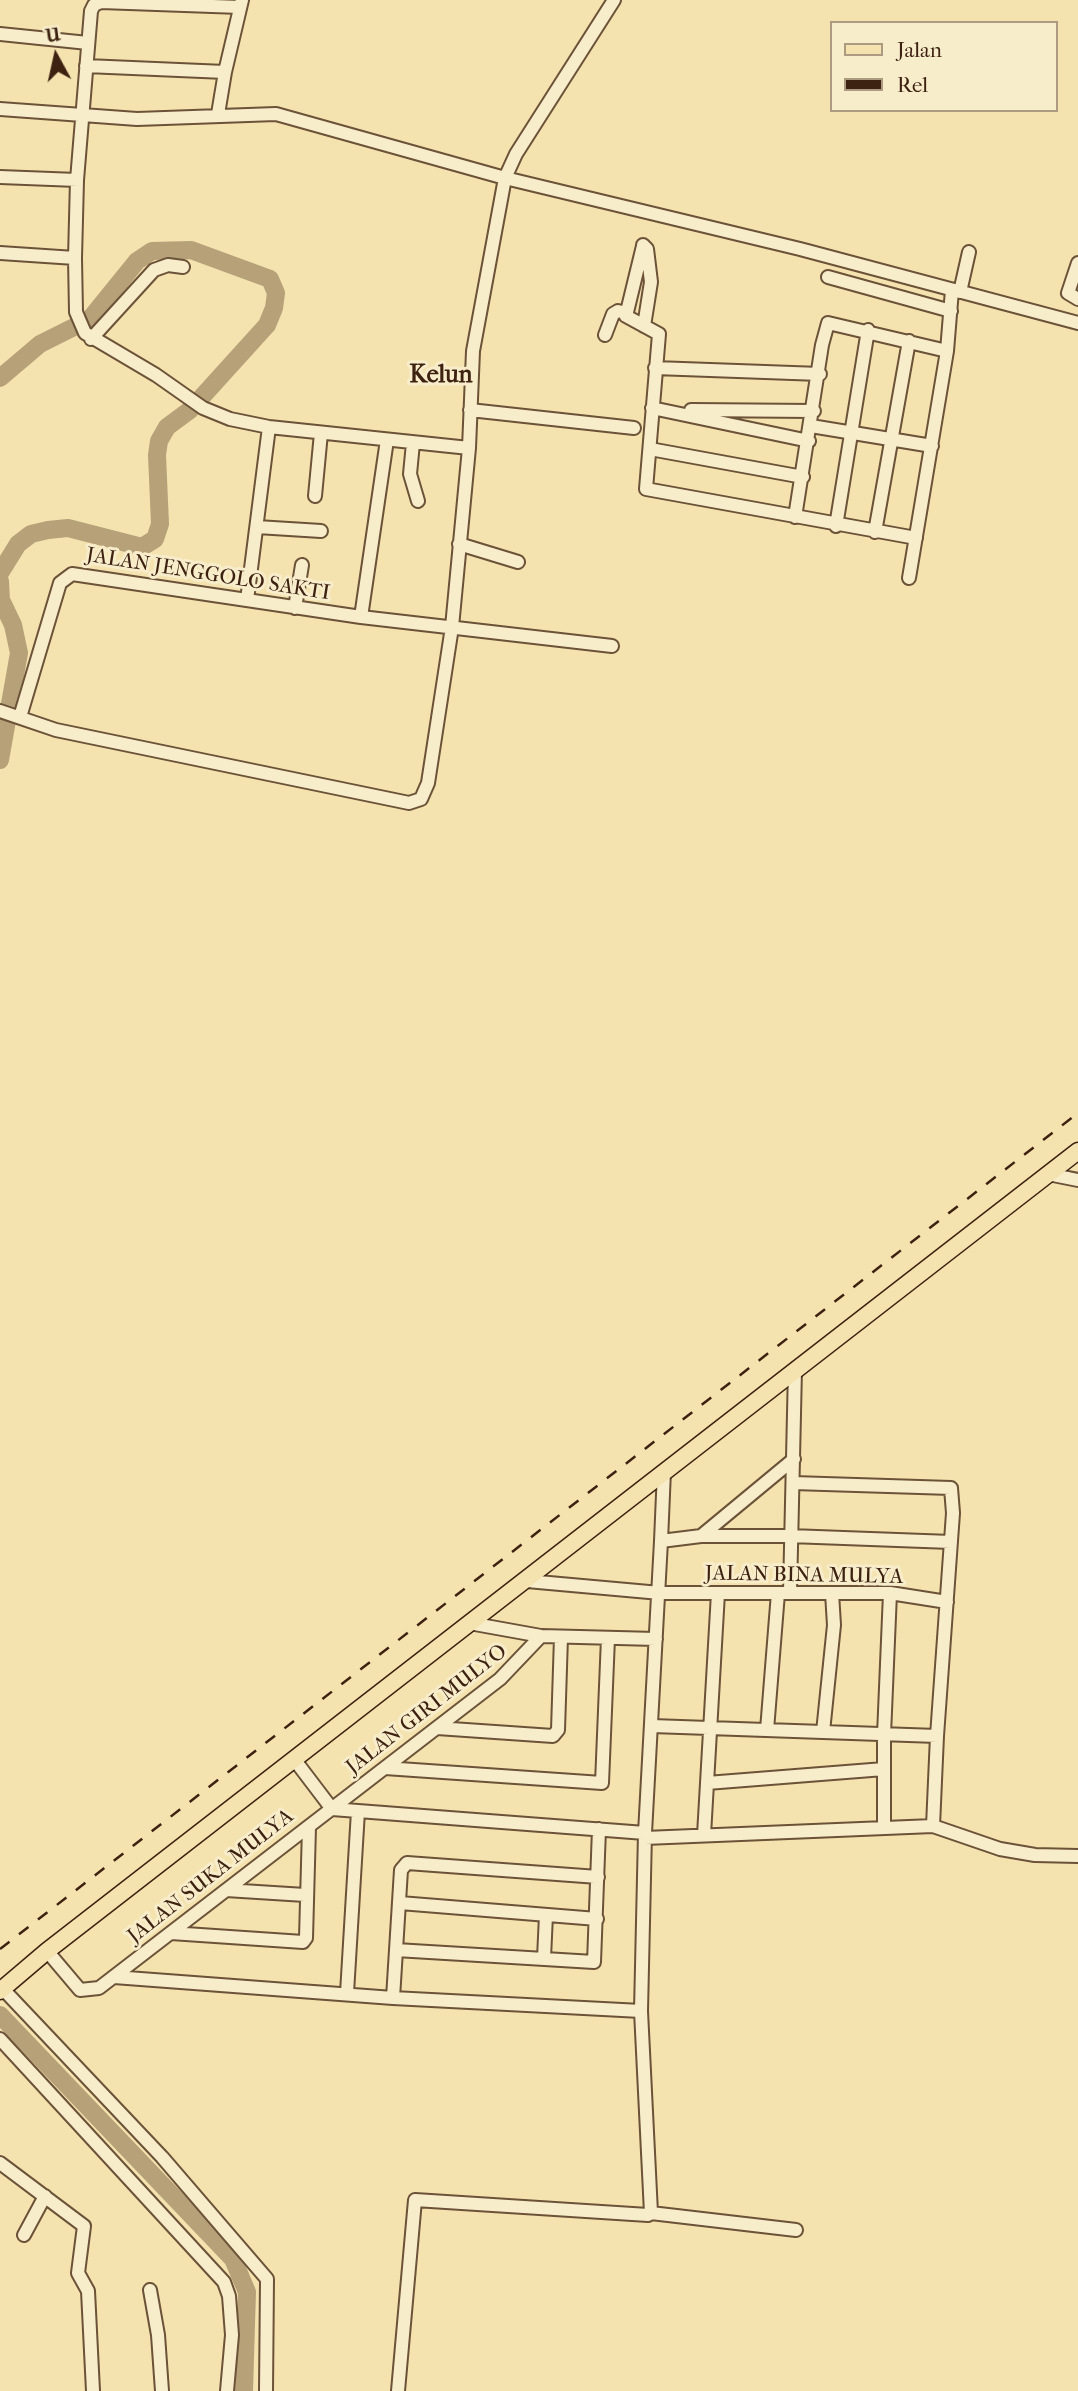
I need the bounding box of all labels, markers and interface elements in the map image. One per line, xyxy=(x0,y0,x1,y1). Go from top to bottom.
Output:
north arrow xyxy=(21,21,91,91)
legend xyxy=(830,21,1057,112)
text: U xyxy=(44,23,62,47)
text: Jalan xyxy=(897,38,942,62)
text: Rel xyxy=(897,73,928,97)
district label: Kelun xyxy=(410,362,472,390)
street label: JALAN JENGGOLO SAKTI xyxy=(84,543,332,607)
street label: JALAN BINA MULYA xyxy=(705,1562,903,1590)
street label: JALAN GIRI MULYO xyxy=(342,1639,512,1781)
street label: JALAN SUKA MULYA xyxy=(123,1804,299,1950)

